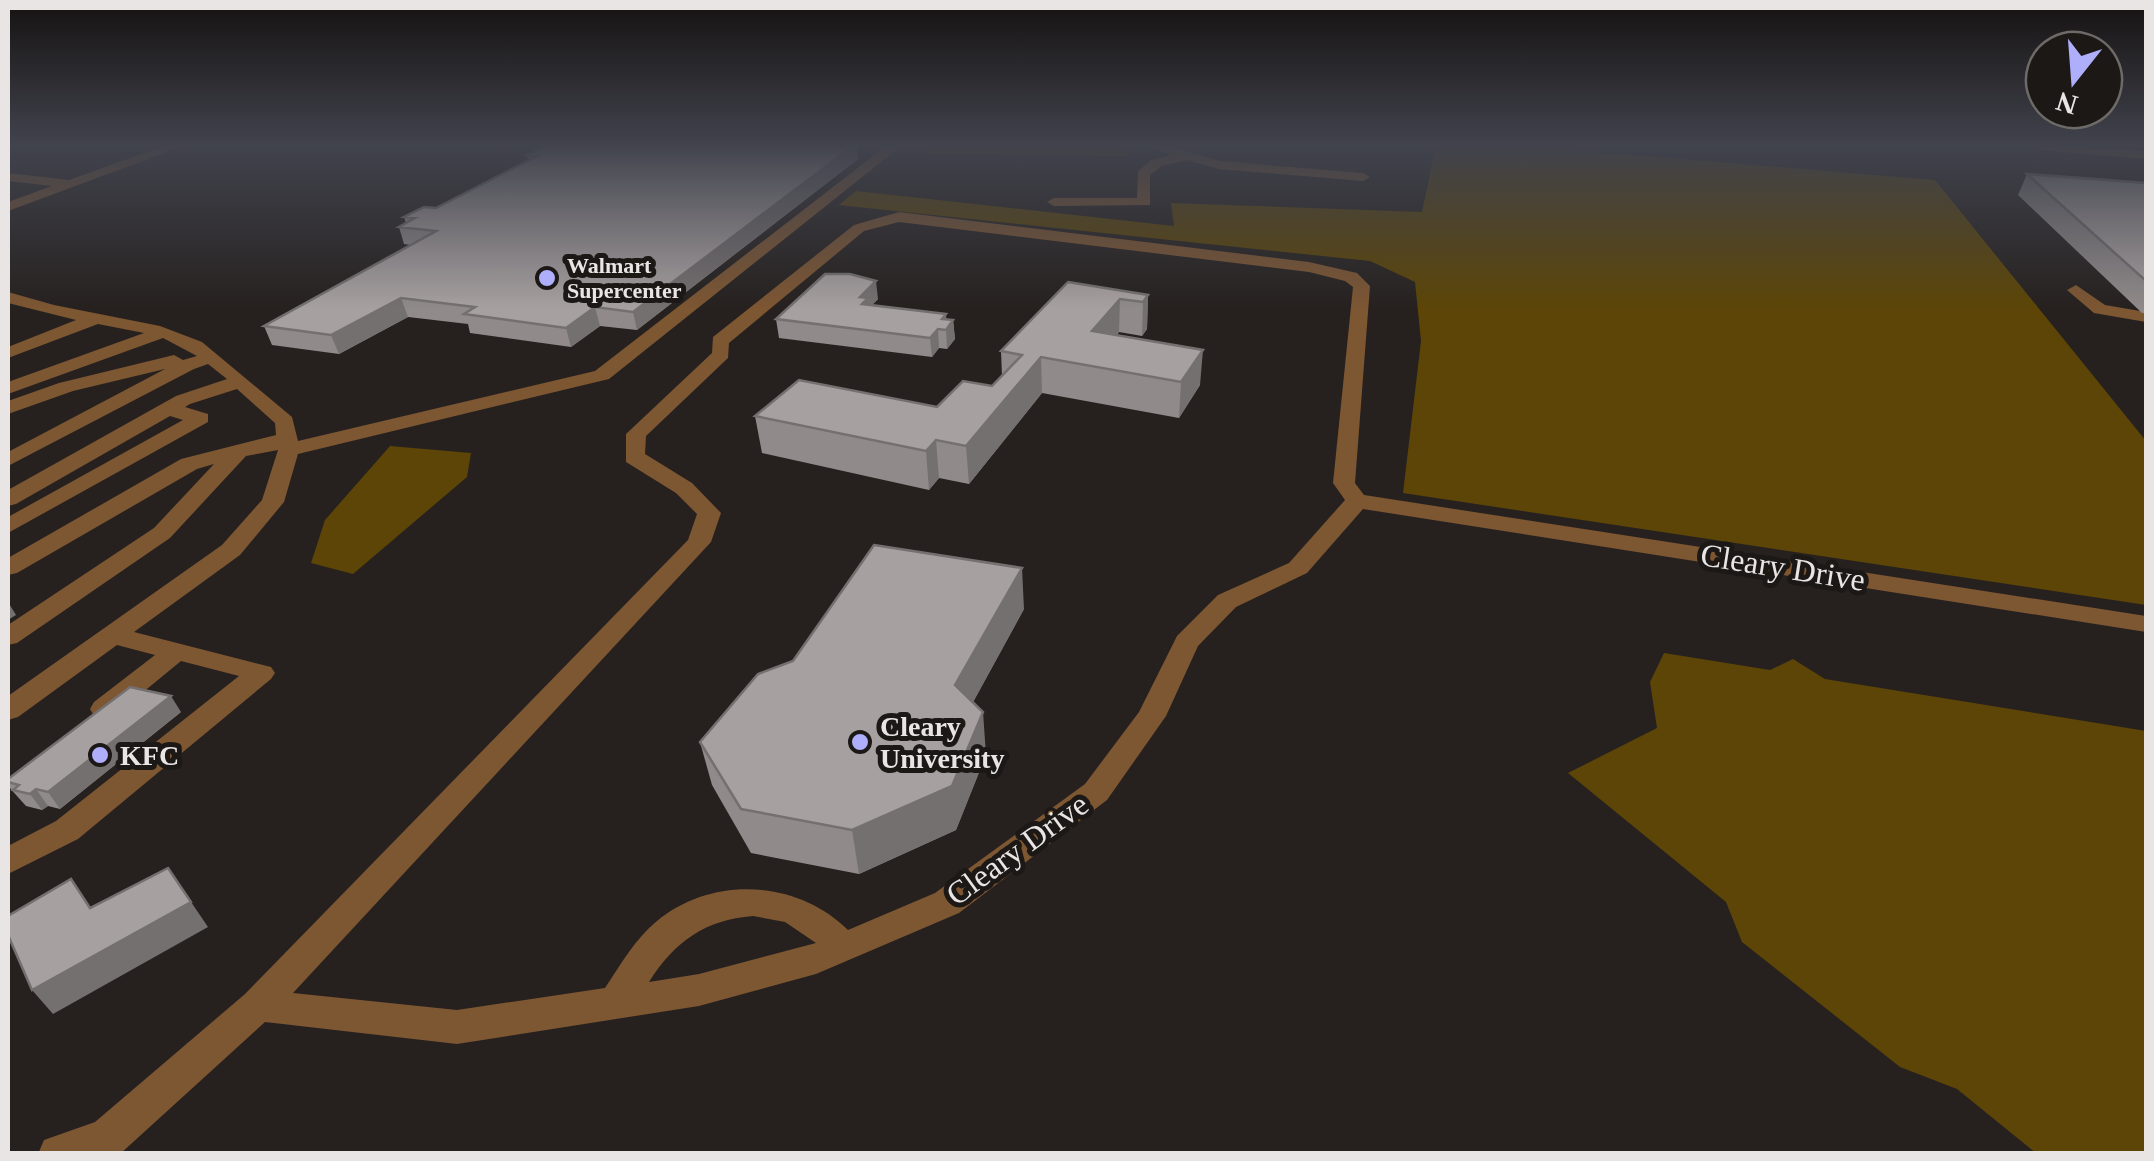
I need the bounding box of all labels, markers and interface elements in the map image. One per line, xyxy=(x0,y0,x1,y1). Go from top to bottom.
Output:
north arrow xyxy=(2024,30,2124,130)
text: N xyxy=(2053,86,2081,121)
place label: Walmart Supercenter xyxy=(567,253,682,303)
marker: Walmart Supercenter xyxy=(536,267,558,289)
street label: Cleary Drive xyxy=(1698,536,1868,598)
place label: Cleary University xyxy=(880,711,1004,774)
marker: Cleary University xyxy=(849,731,871,753)
place label: KFC xyxy=(120,740,179,771)
marker: KFC xyxy=(89,744,111,766)
street label: Cleary Drive xyxy=(939,786,1095,912)

